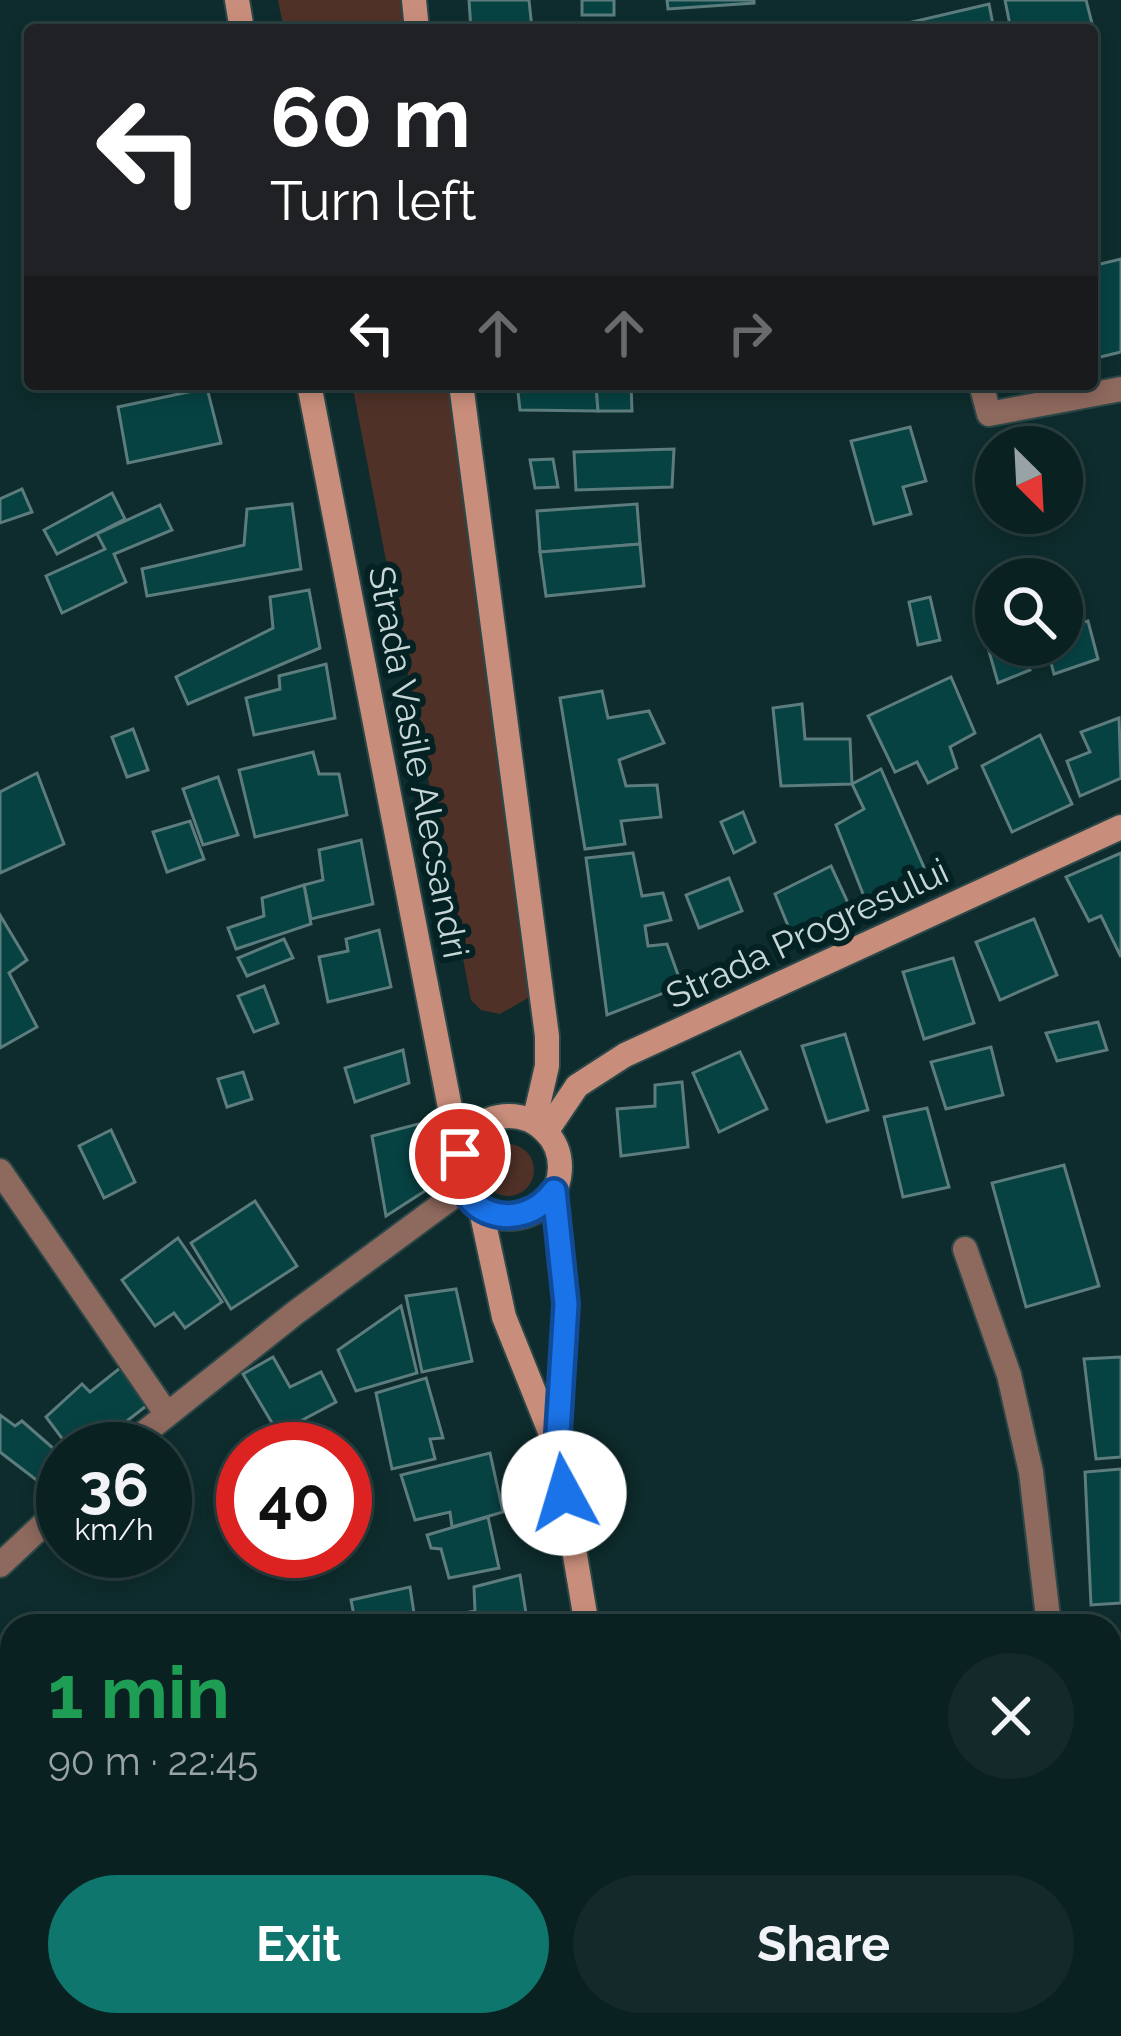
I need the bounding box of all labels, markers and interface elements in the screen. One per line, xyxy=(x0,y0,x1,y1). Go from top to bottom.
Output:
text: 60 m xyxy=(270,68,471,167)
icon: left xyxy=(72,72,228,228)
text: Turn left xyxy=(270,169,477,233)
icon: left xyxy=(339,300,405,366)
icon: ahead xyxy=(465,300,531,366)
icon: ahead xyxy=(591,300,657,366)
icon: right xyxy=(717,300,783,366)
north arrow xyxy=(975,426,1083,534)
map controls xyxy=(975,426,1083,666)
button: search xyxy=(975,558,1083,666)
street label: Strada Vasile Alecsandri xyxy=(360,563,478,961)
street label: Strada Progresului xyxy=(659,849,955,1017)
pin xyxy=(409,1103,511,1205)
icon: arrive xyxy=(427,1121,493,1187)
speed limit sign: 40 xyxy=(216,1422,372,1578)
position arrow xyxy=(501,1430,627,1556)
text: 36 xyxy=(79,1450,149,1520)
text: km/h xyxy=(74,1512,154,1547)
text: 1 min xyxy=(48,1650,230,1735)
button: close xyxy=(948,1653,1074,1779)
text: 90 m · 22:45 xyxy=(48,1738,258,1784)
button: Exit xyxy=(48,1875,549,2013)
button: Share xyxy=(573,1875,1074,2013)

